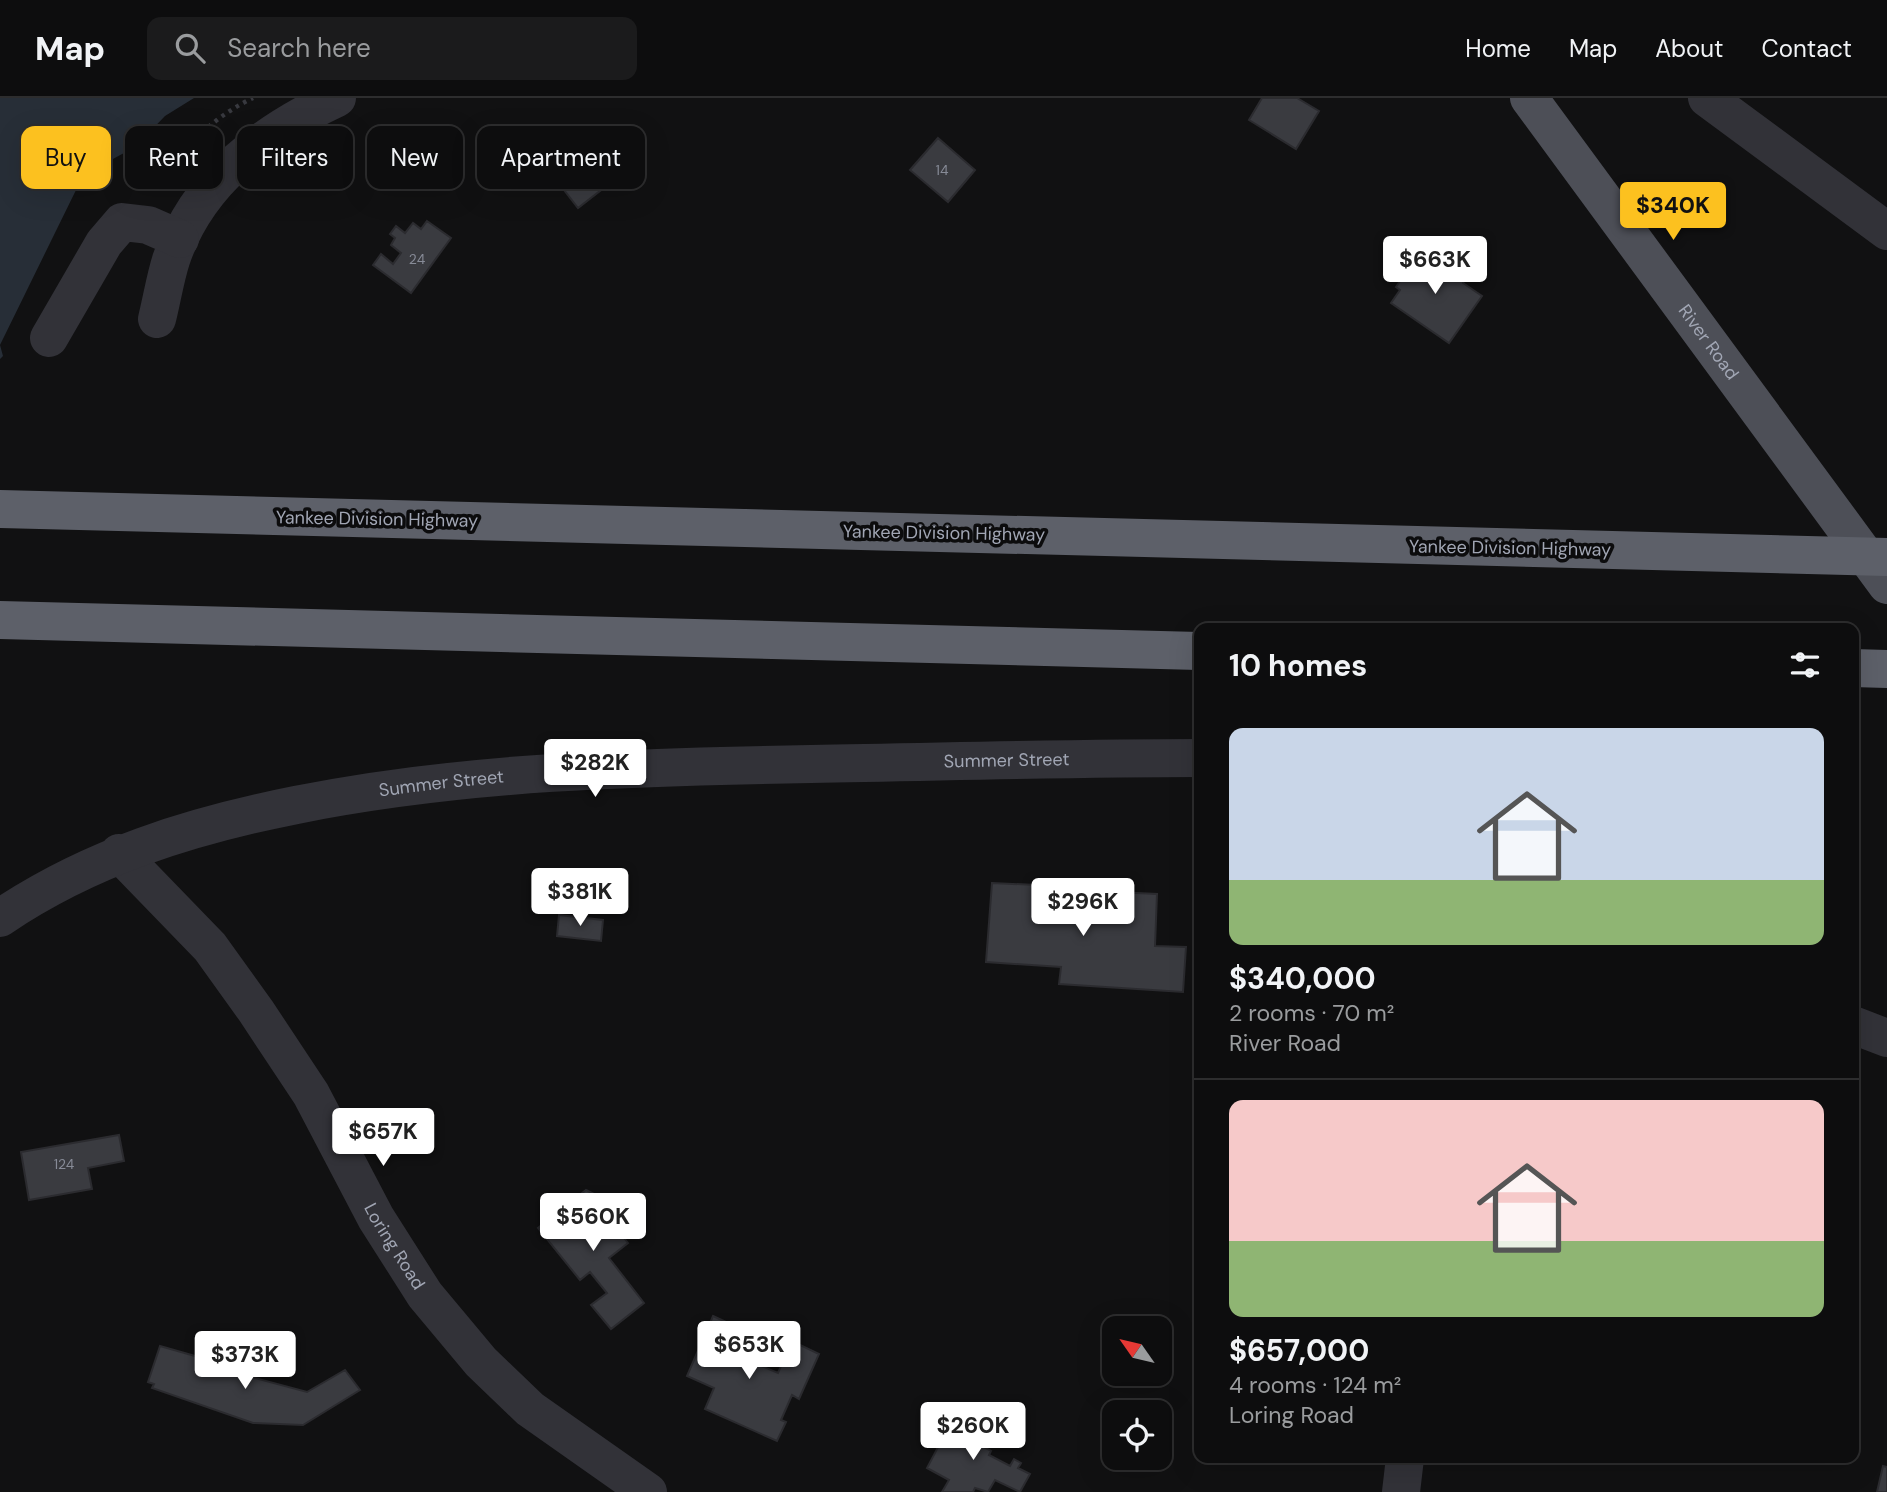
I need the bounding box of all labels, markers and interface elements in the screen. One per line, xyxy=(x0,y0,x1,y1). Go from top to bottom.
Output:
search box xyxy=(147,17,637,80)
text: Map xyxy=(35,27,105,70)
icon: search xyxy=(171,29,209,67)
text: Search here xyxy=(227,31,371,65)
text: Home xyxy=(1465,33,1531,64)
text: Map xyxy=(1569,33,1617,64)
text: About xyxy=(1655,33,1724,64)
text: Contact xyxy=(1762,33,1852,64)
chip: Buy xyxy=(21,126,111,189)
chip: Rent xyxy=(125,126,223,189)
chip: Filters xyxy=(237,126,353,189)
chip: New xyxy=(367,126,463,189)
chip: Apartment xyxy=(477,126,645,189)
house number: 14 xyxy=(936,161,949,179)
pin: $340K xyxy=(1624,183,1722,242)
text: $340K xyxy=(1636,190,1710,220)
pin: $663K xyxy=(1386,236,1484,296)
text: $663K xyxy=(1399,244,1471,274)
house number: 24 xyxy=(409,250,426,268)
street label: River Road xyxy=(1673,300,1744,385)
street label: Yankee Division Highway xyxy=(276,505,478,533)
street label: Yankee Division Highway xyxy=(843,519,1045,547)
street label: Yankee Division Highway xyxy=(1409,534,1611,562)
text: 10 homes xyxy=(1229,646,1367,685)
icon: filters xyxy=(1786,646,1824,684)
pin: $282K xyxy=(546,740,644,799)
text: $282K xyxy=(560,747,630,777)
street label: Summer Street xyxy=(944,747,1070,773)
street label: Summer Street xyxy=(377,765,505,803)
icon: home xyxy=(1464,773,1590,899)
pin: $381K xyxy=(531,868,629,928)
text: $381K xyxy=(547,876,613,906)
pin: $296K xyxy=(1034,878,1132,938)
text: $296K xyxy=(1047,886,1119,916)
text: $340,000 xyxy=(1229,959,1376,998)
text: 2 rooms · 70 m² xyxy=(1229,998,1394,1028)
text: River Road xyxy=(1229,1028,1341,1058)
pin: $657K xyxy=(334,1108,432,1168)
text: $657K xyxy=(348,1116,418,1146)
icon: home xyxy=(1464,1145,1590,1271)
house number: 124 xyxy=(54,1155,75,1173)
pin: $560K xyxy=(544,1194,642,1253)
street label: Loring Road xyxy=(358,1199,431,1294)
text: $560K xyxy=(556,1201,630,1231)
north arrow xyxy=(1102,1316,1172,1386)
map controls xyxy=(1102,1316,1172,1470)
pin: $653K xyxy=(700,1322,798,1381)
text: $653K xyxy=(713,1329,785,1359)
text: $657,000 xyxy=(1229,1331,1369,1370)
pin: $373K xyxy=(196,1332,294,1391)
text: $373K xyxy=(211,1339,279,1369)
text: 4 rooms · 124 m² xyxy=(1229,1370,1401,1400)
button: locate xyxy=(1102,1400,1172,1470)
text: Loring Road xyxy=(1229,1400,1354,1430)
pin: $260K xyxy=(924,1402,1022,1462)
text: $260K xyxy=(937,1410,1009,1440)

